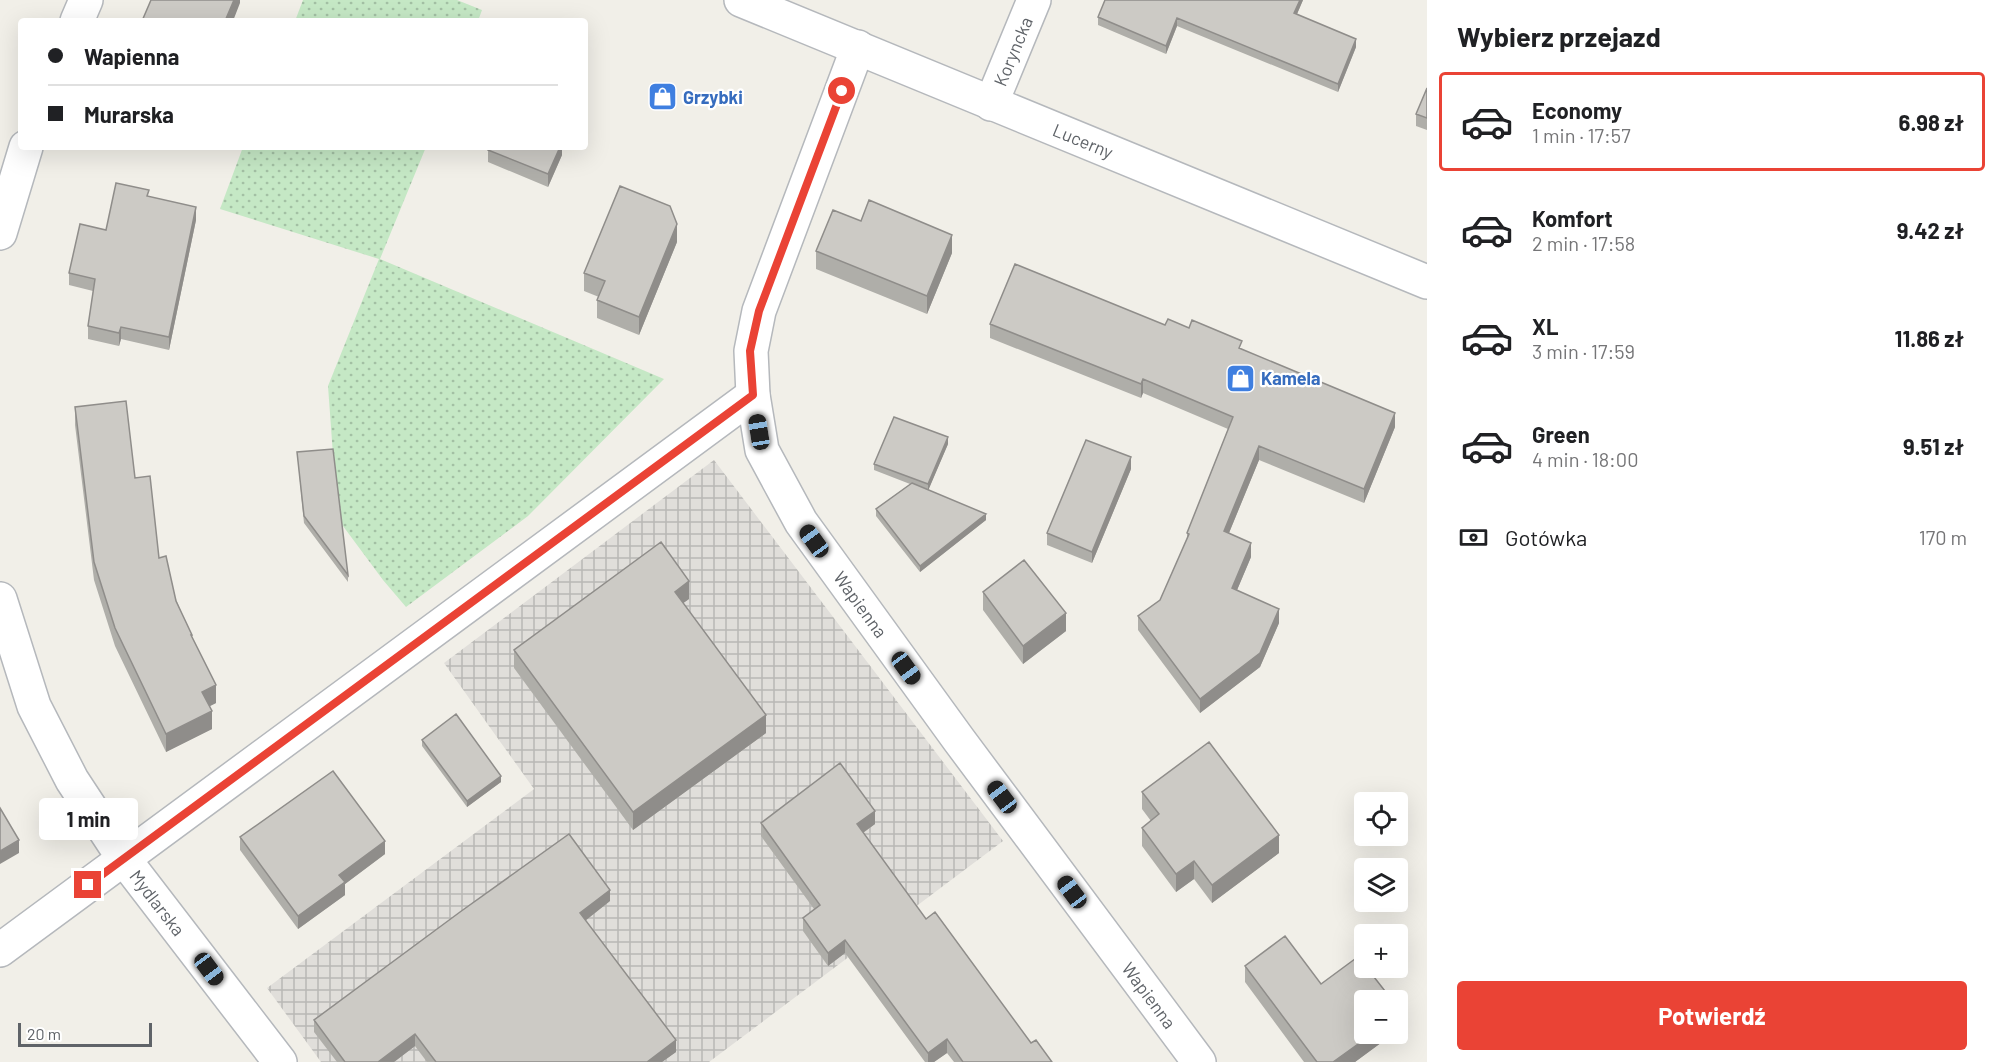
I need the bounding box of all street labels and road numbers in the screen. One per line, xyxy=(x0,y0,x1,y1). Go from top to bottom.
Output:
street label: Koryncka xyxy=(989,13,1037,89)
street label: Lucerny xyxy=(1050,118,1117,163)
street label: Wapienna xyxy=(829,567,892,642)
street label: Mydlarska xyxy=(125,865,190,940)
street label: Wapienna xyxy=(1117,958,1181,1033)

